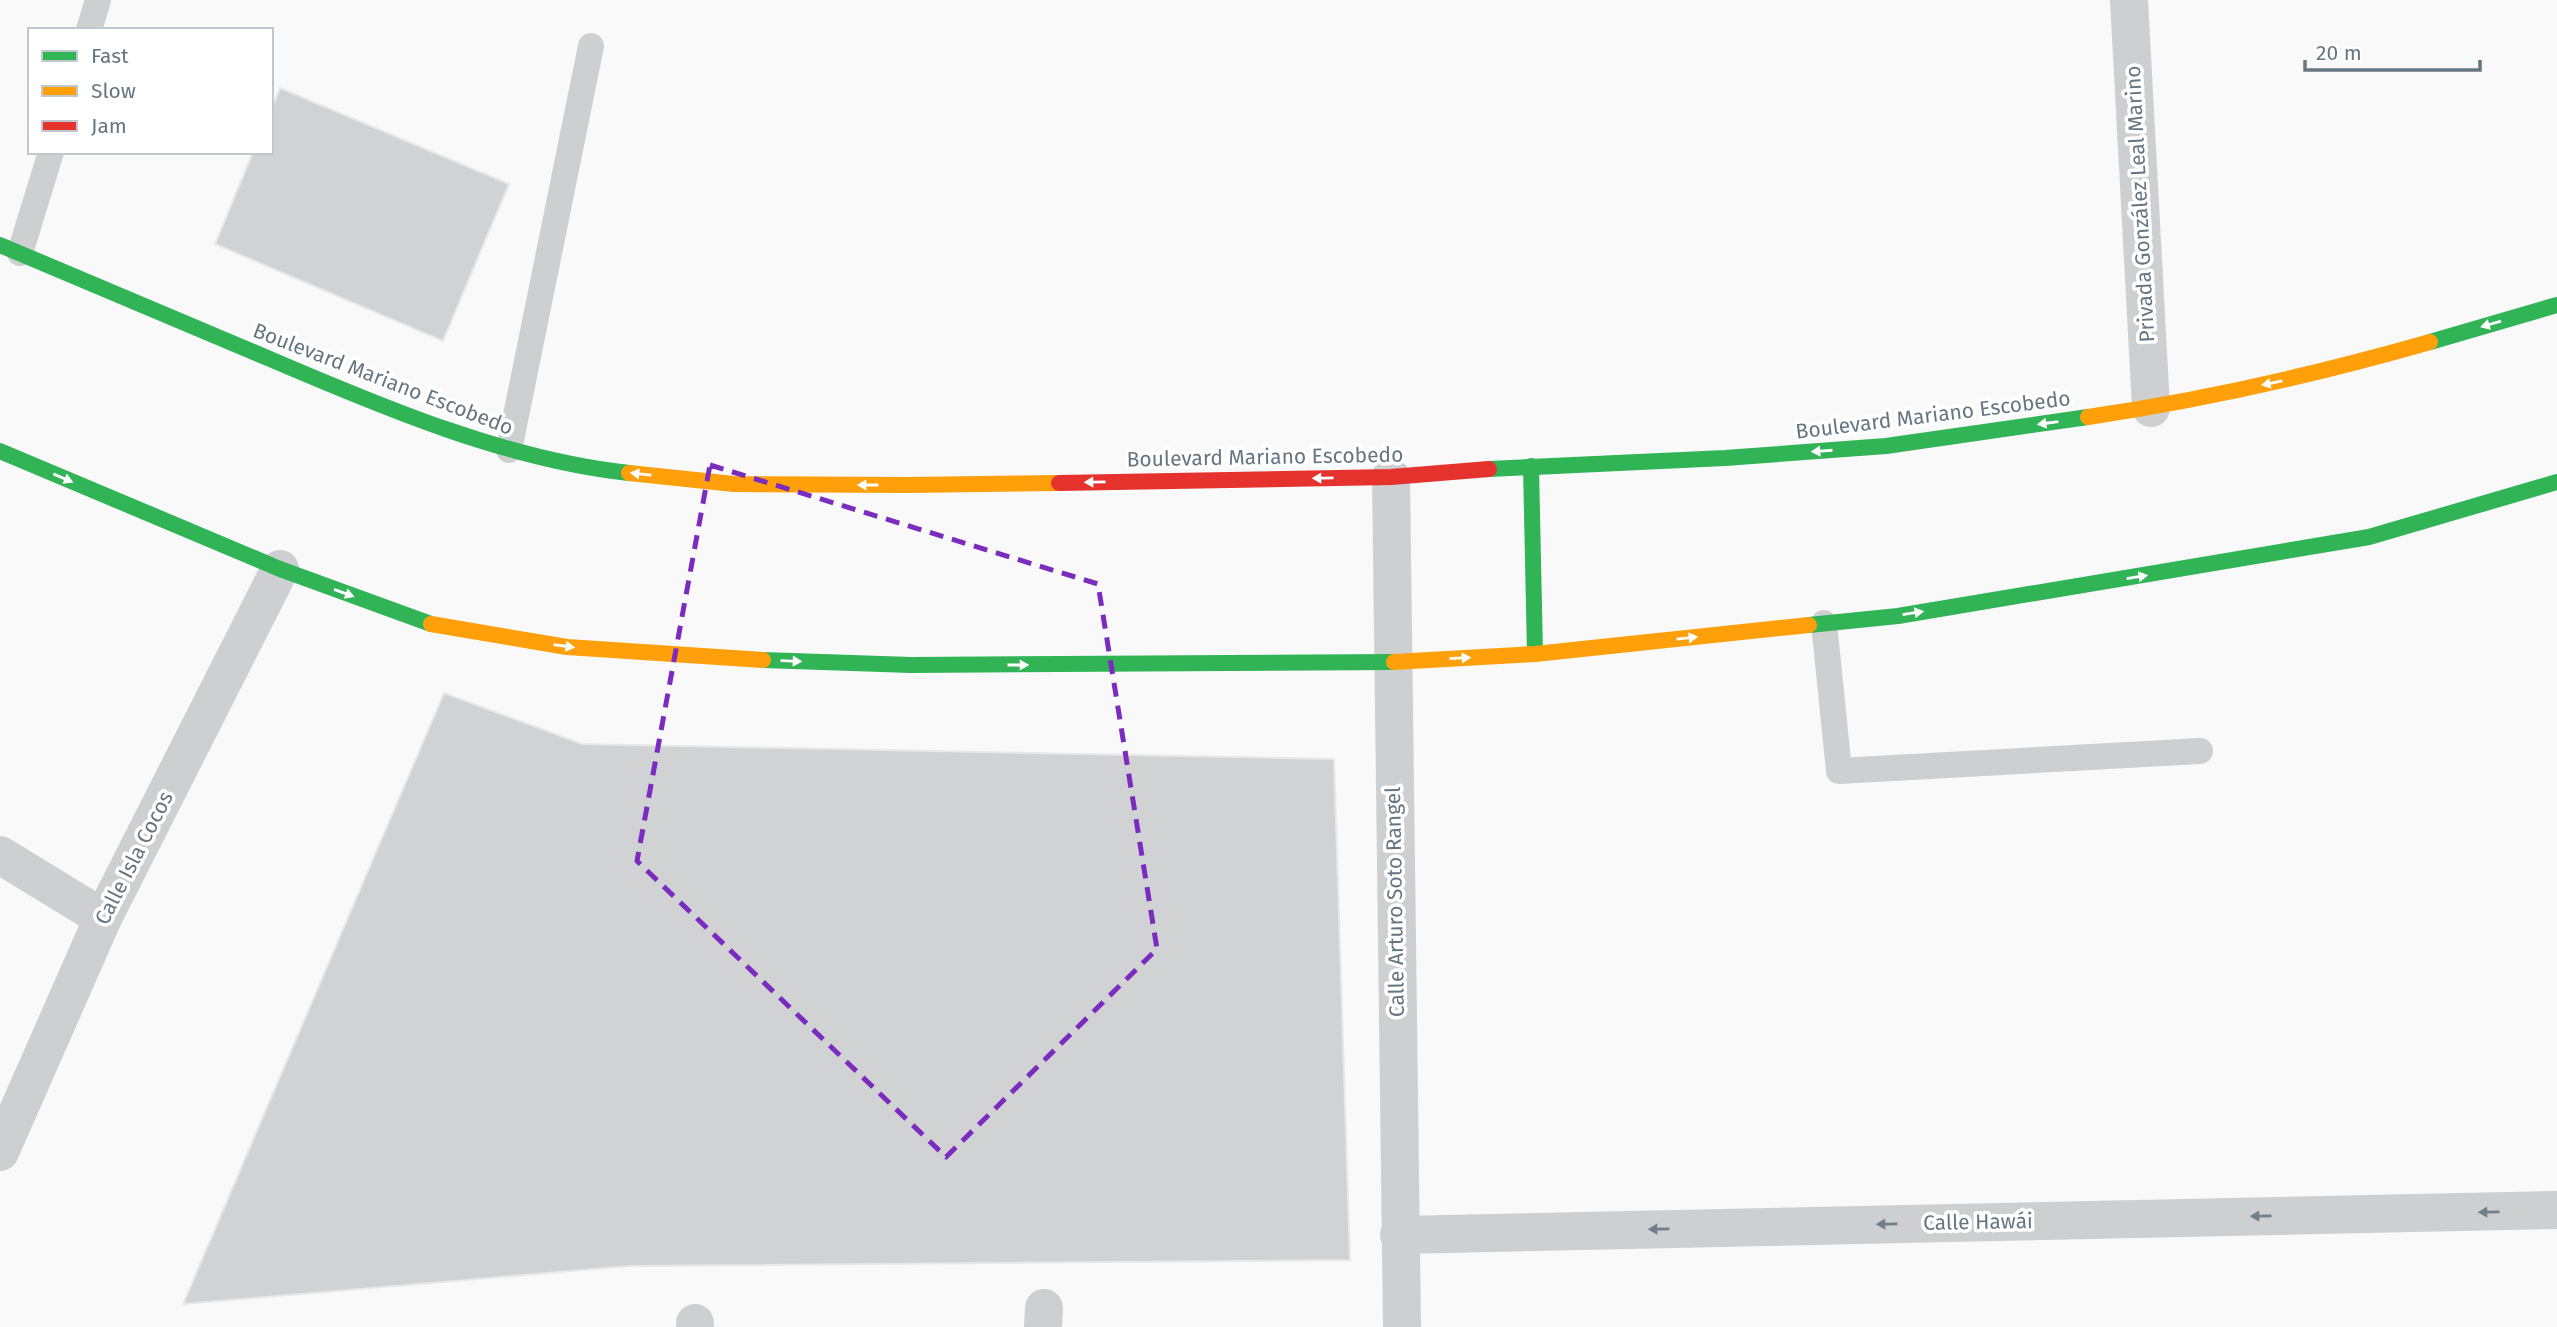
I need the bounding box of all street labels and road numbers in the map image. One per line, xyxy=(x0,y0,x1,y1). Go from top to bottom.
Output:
street label: Privada González Leal Marino xyxy=(2120,65,2160,343)
street label: Boulevard Mariano Escobedo xyxy=(249,317,517,441)
street label: Boulevard Mariano Escobedo xyxy=(1794,385,2072,445)
street label: Boulevard Mariano Escobedo xyxy=(1126,442,1404,472)
street label: Calle Isla Cocos xyxy=(89,787,179,929)
street label: Calle Arturo Soto Rangel xyxy=(1380,787,1410,1017)
street label: Calle Hawái xyxy=(1923,1208,2033,1236)

